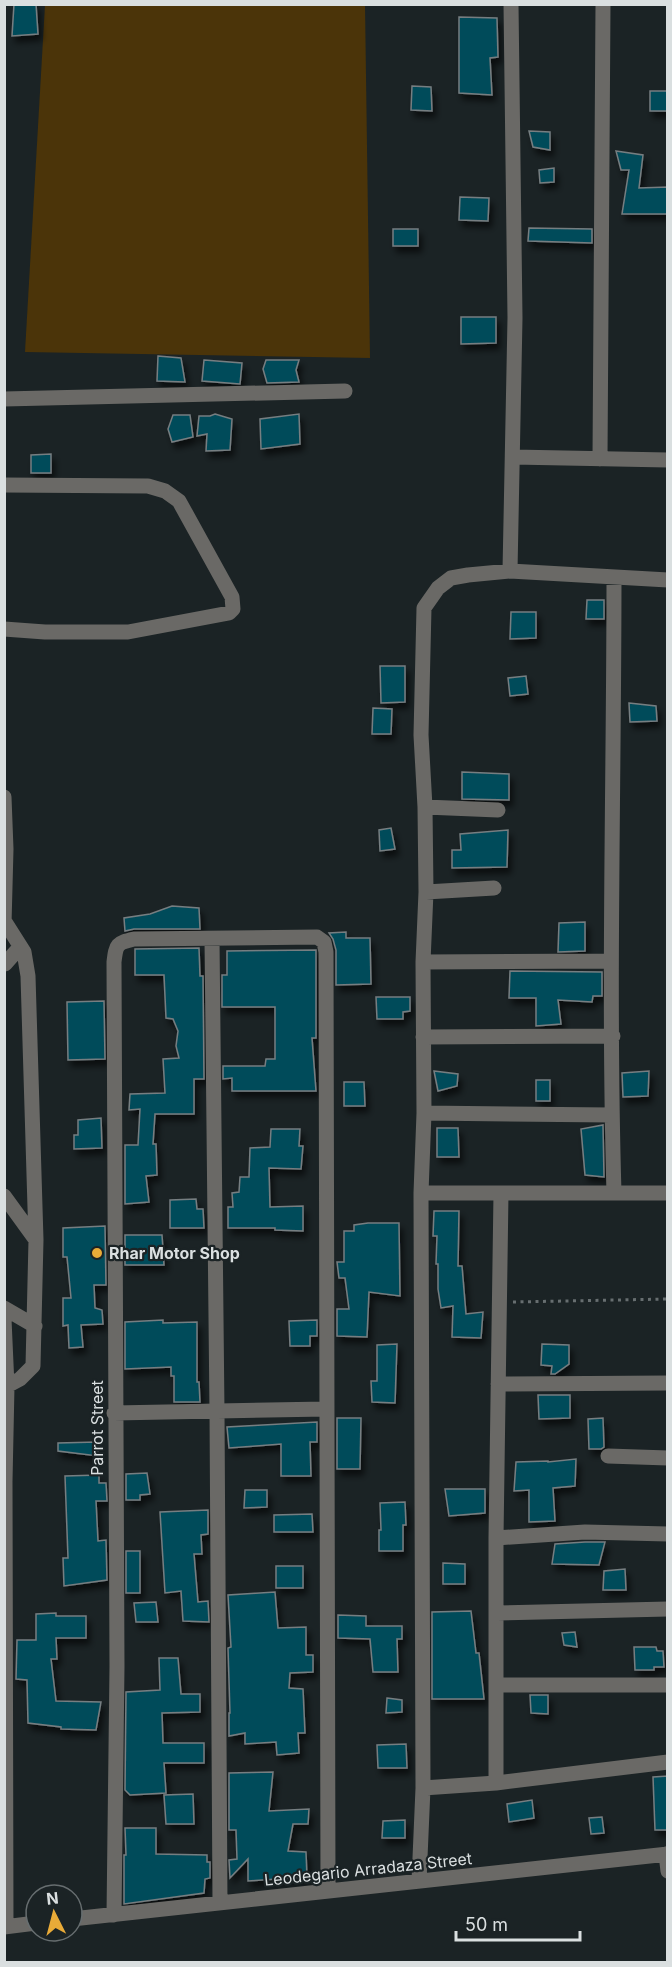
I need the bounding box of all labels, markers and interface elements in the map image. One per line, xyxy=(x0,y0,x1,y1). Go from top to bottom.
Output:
place label: Rhar Motor Shop xyxy=(109,1243,240,1263)
marker: Rhar Motor Shop xyxy=(90,1246,104,1260)
street label: Parrot Street xyxy=(87,1380,107,1476)
street label: Leodegario Arradaza Street xyxy=(263,1848,473,1890)
north arrow xyxy=(24,1883,84,1943)
text: N xyxy=(45,1887,60,1909)
scale bar xyxy=(456,1904,580,1942)
text: 50 m xyxy=(465,1914,508,1935)

